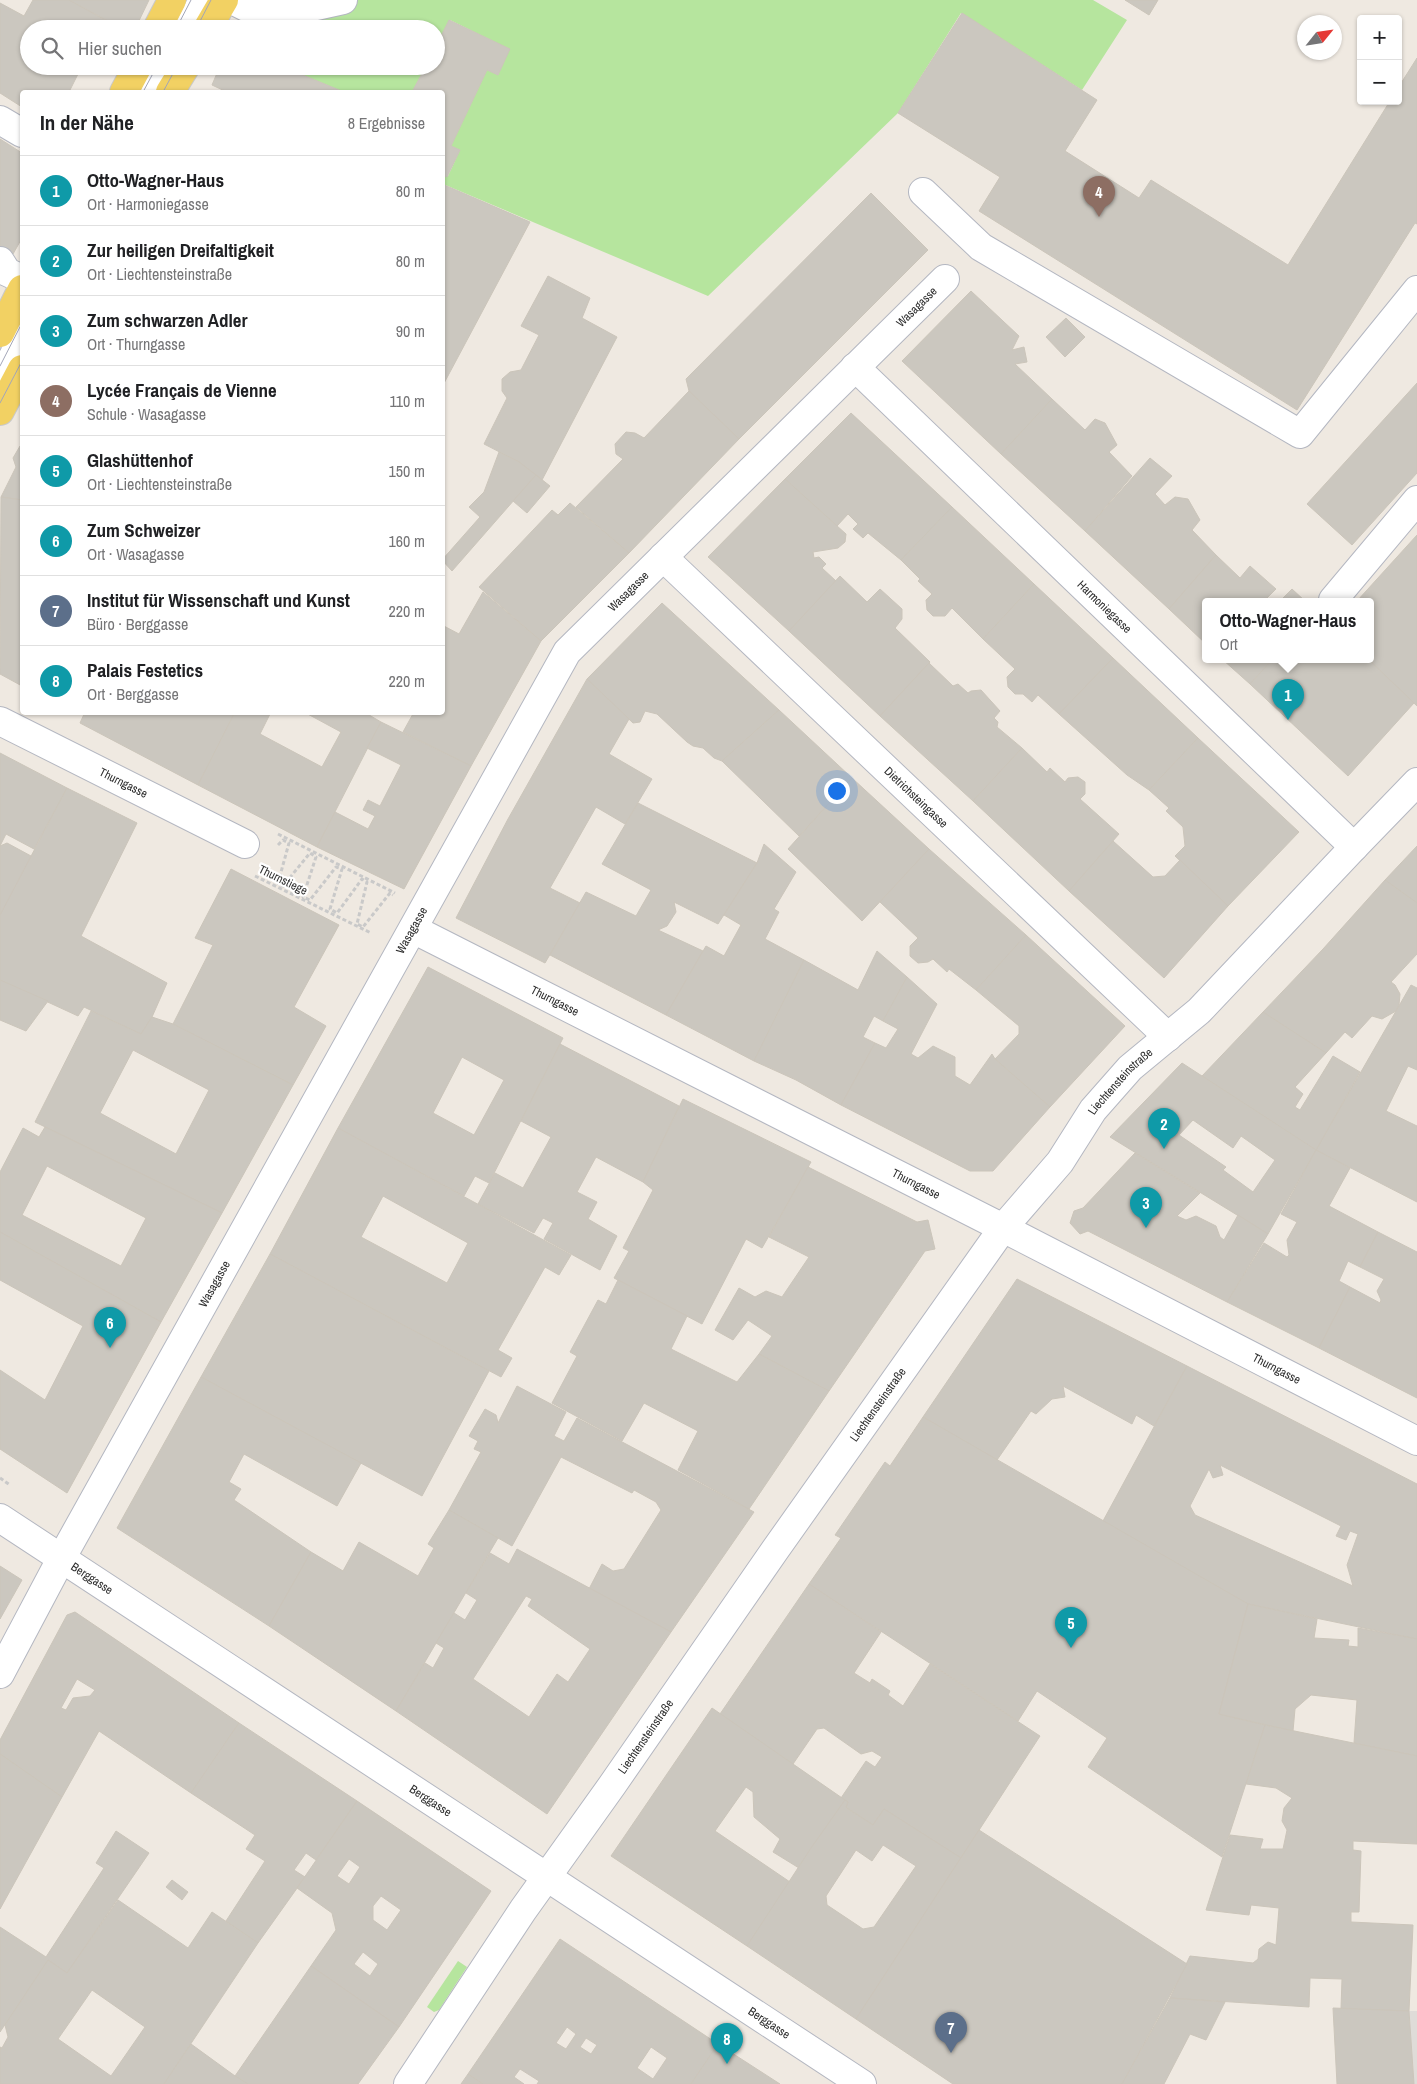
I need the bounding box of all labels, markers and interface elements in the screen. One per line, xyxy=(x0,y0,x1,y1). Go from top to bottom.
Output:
north arrow xyxy=(1297,15,1342,60)
map controls xyxy=(1357,15,1402,105)
button: + xyxy=(1357,15,1402,60)
search box xyxy=(20,20,445,75)
icon: search xyxy=(38,34,66,62)
text: Hier suchen xyxy=(78,35,162,61)
button: − xyxy=(1357,60,1402,105)
text: In der Nähe xyxy=(40,108,134,137)
text: 8 Ergebnisse xyxy=(348,112,425,134)
text: Otto-Wagner-Haus xyxy=(87,167,224,193)
pin: 4 xyxy=(1083,176,1115,217)
text: 1 xyxy=(52,180,60,202)
text: 80 m xyxy=(396,180,425,202)
text: Ort · Harmoniegasse xyxy=(87,193,209,215)
text: Zur heiligen Dreifaltigkeit xyxy=(87,237,274,263)
text: 2 xyxy=(52,250,60,272)
text: 80 m xyxy=(396,250,425,272)
text: Ort · Liechtensteinstraße xyxy=(87,263,232,285)
street label: Wasagasse xyxy=(893,283,940,331)
text: Zum schwarzen Adler xyxy=(87,307,247,333)
text: 3 xyxy=(52,320,60,342)
text: 90 m xyxy=(396,320,425,342)
text: Ort · Thurngasse xyxy=(87,333,185,355)
text: Lycée Français de Vienne xyxy=(87,377,277,403)
text: 4 xyxy=(52,390,60,412)
text: 110 m xyxy=(389,390,425,412)
text: Schule · Wasagasse xyxy=(87,403,206,425)
text: Glashüttenhof xyxy=(87,447,193,473)
text: 5 xyxy=(52,460,60,482)
text: 150 m xyxy=(389,460,425,482)
text: Ort · Liechtensteinstraße xyxy=(87,473,232,495)
text: Zum Schweizer xyxy=(87,517,200,543)
text: 6 xyxy=(52,530,60,552)
text: 160 m xyxy=(389,530,425,552)
text: Ort · Wasagasse xyxy=(87,543,184,565)
street label: Wasagasse xyxy=(605,568,652,615)
street label: Harmoniegasse xyxy=(1074,577,1135,637)
text: Institut für Wissenschaft und Kunst xyxy=(87,587,350,613)
popup xyxy=(1202,598,1374,663)
text: 7 xyxy=(52,600,60,622)
text: 220 m xyxy=(389,600,425,622)
text: Otto-Wagner-Haus xyxy=(1219,607,1357,633)
text: Büro · Berggasse xyxy=(87,613,188,635)
text: Ort xyxy=(1219,633,1238,655)
text: Palais Festetics xyxy=(87,657,203,683)
text: 8 xyxy=(52,670,60,692)
text: 220 m xyxy=(389,670,425,692)
pin: 1 xyxy=(1272,679,1304,720)
text: Ort · Berggasse xyxy=(87,683,179,705)
street label: Dietrichsteingasse xyxy=(881,763,951,832)
street label: Thurngasse xyxy=(96,764,150,802)
your location xyxy=(824,778,850,804)
street label: Thurnstiege xyxy=(256,861,310,899)
street label: Wasagasse xyxy=(392,904,431,957)
street label: Thurngasse xyxy=(528,982,582,1020)
street label: Liechtensteinstraße xyxy=(1084,1044,1156,1118)
pin: 2 xyxy=(1148,1108,1180,1149)
street label: Thurngasse xyxy=(889,1165,943,1203)
pin: 3 xyxy=(1130,1187,1162,1228)
street label: Wasagasse xyxy=(195,1258,234,1310)
pin: 6 xyxy=(94,1307,126,1348)
street label: Thurngasse xyxy=(1250,1350,1303,1388)
street label: Liechtensteinstraße xyxy=(846,1365,910,1445)
street label: Berggasse xyxy=(68,1559,116,1598)
pin: 5 xyxy=(1055,1607,1087,1648)
street label: Liechtensteinstraße xyxy=(614,1696,677,1777)
street label: Berggasse xyxy=(406,1781,455,1820)
street label: Berggasse xyxy=(745,2003,793,2043)
pin: 7 xyxy=(935,2012,967,2053)
pin: 8 xyxy=(711,2023,743,2064)

